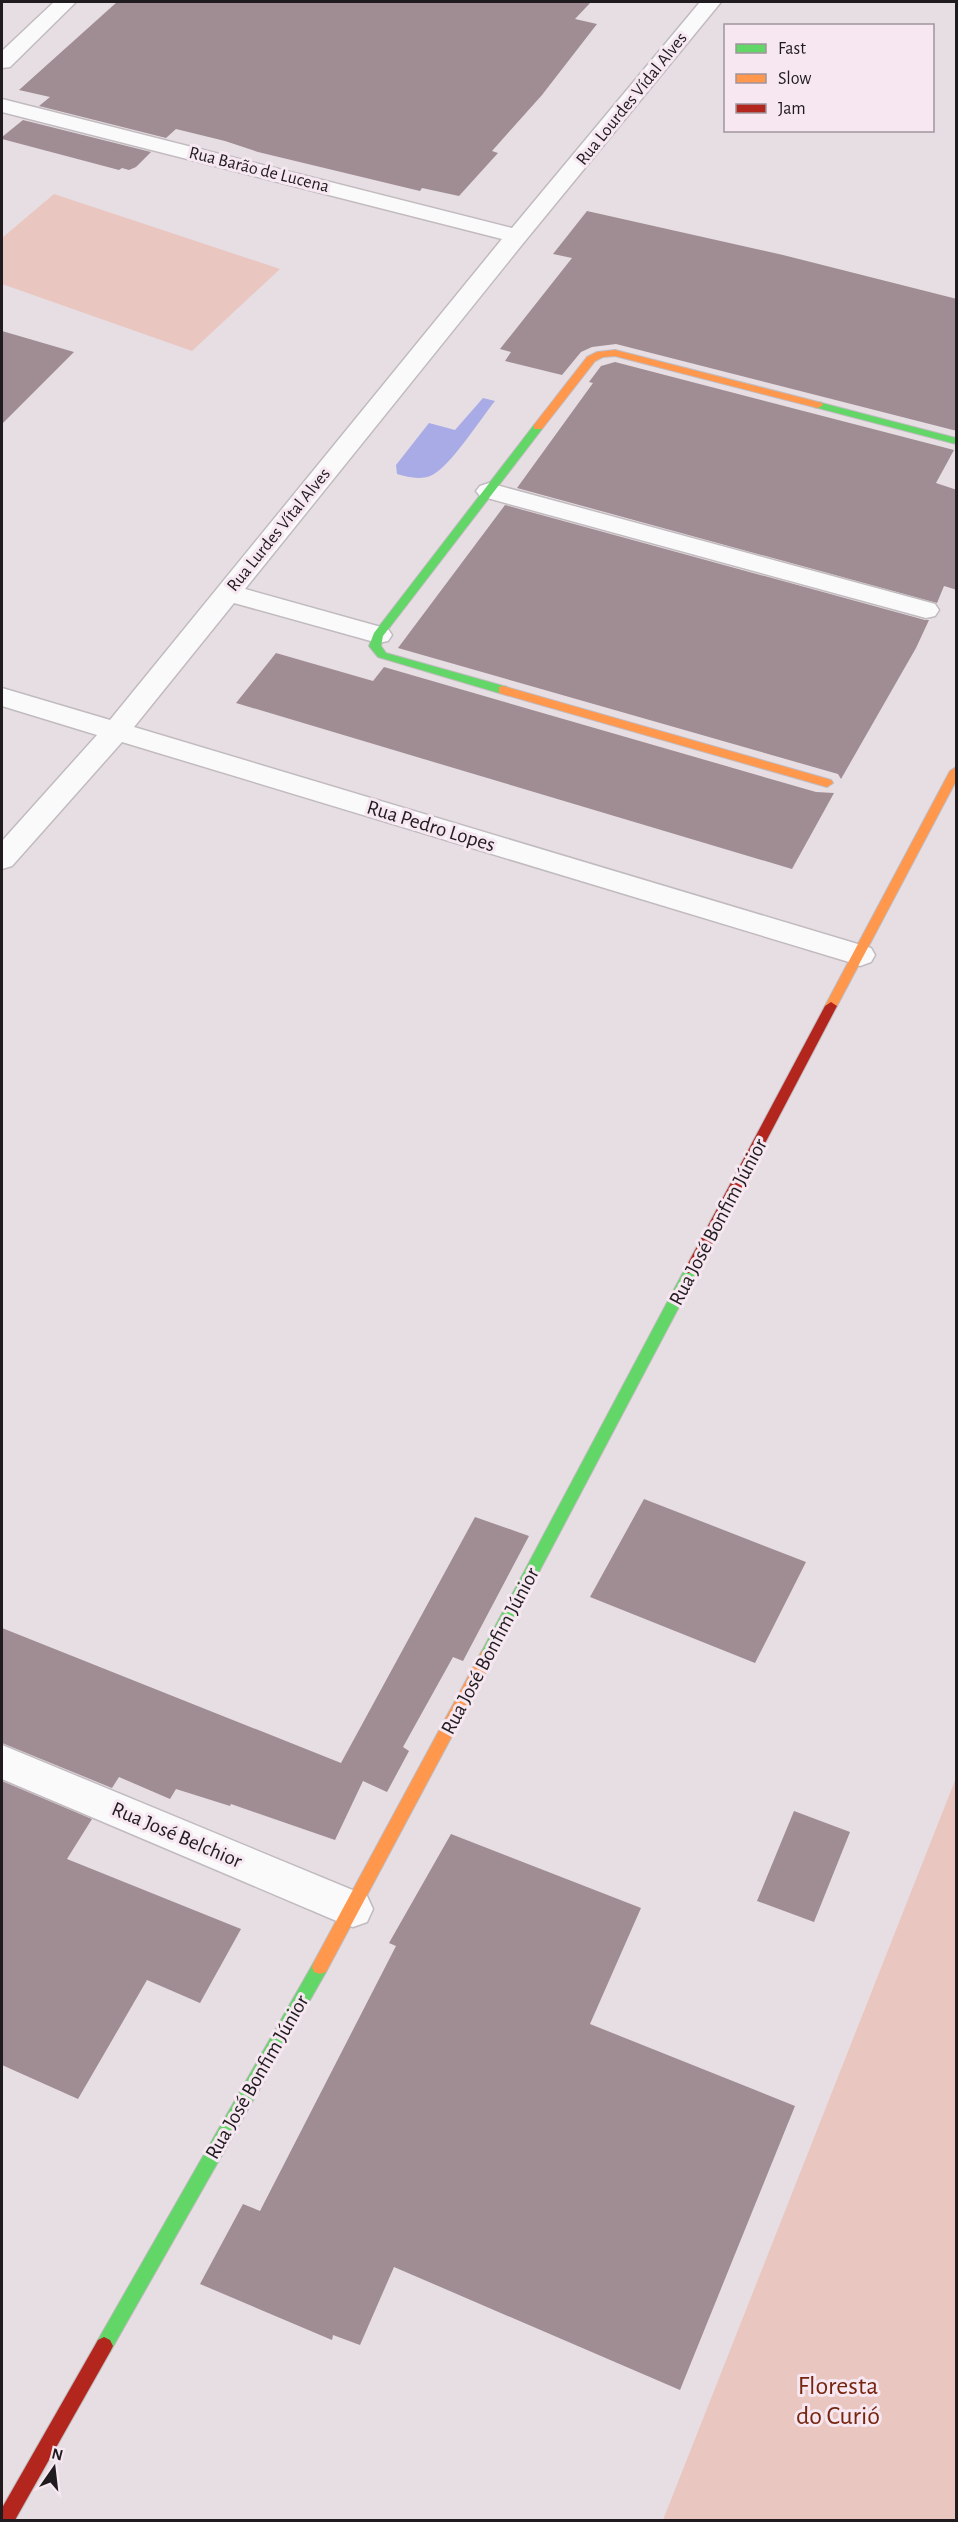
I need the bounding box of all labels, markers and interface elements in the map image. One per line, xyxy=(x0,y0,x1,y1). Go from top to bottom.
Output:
legend xyxy=(724,24,934,132)
street label: Rua Lourdes Vídal Alves xyxy=(573,29,691,169)
text: Fast xyxy=(778,40,806,58)
text: Slow xyxy=(778,70,811,88)
text: Jam xyxy=(778,100,806,118)
street label: Rua Barão de Lucena xyxy=(187,144,331,196)
street label: Rua Lurdes Vítal Alves xyxy=(224,465,334,595)
street label: Rua Pedro Lopes xyxy=(364,796,498,856)
street label: Rua José Bonfim Júnior xyxy=(665,1135,771,1309)
street label: Rua José Bonfim Júnior xyxy=(437,1564,543,1738)
street label: Rua José Belchior xyxy=(109,1798,245,1872)
street label: Rua José Bonfim Júnior xyxy=(201,1991,313,2163)
park label: Floresta do Curió xyxy=(796,2373,880,2429)
north arrow xyxy=(24,2438,84,2498)
text: N xyxy=(50,2445,65,2464)

